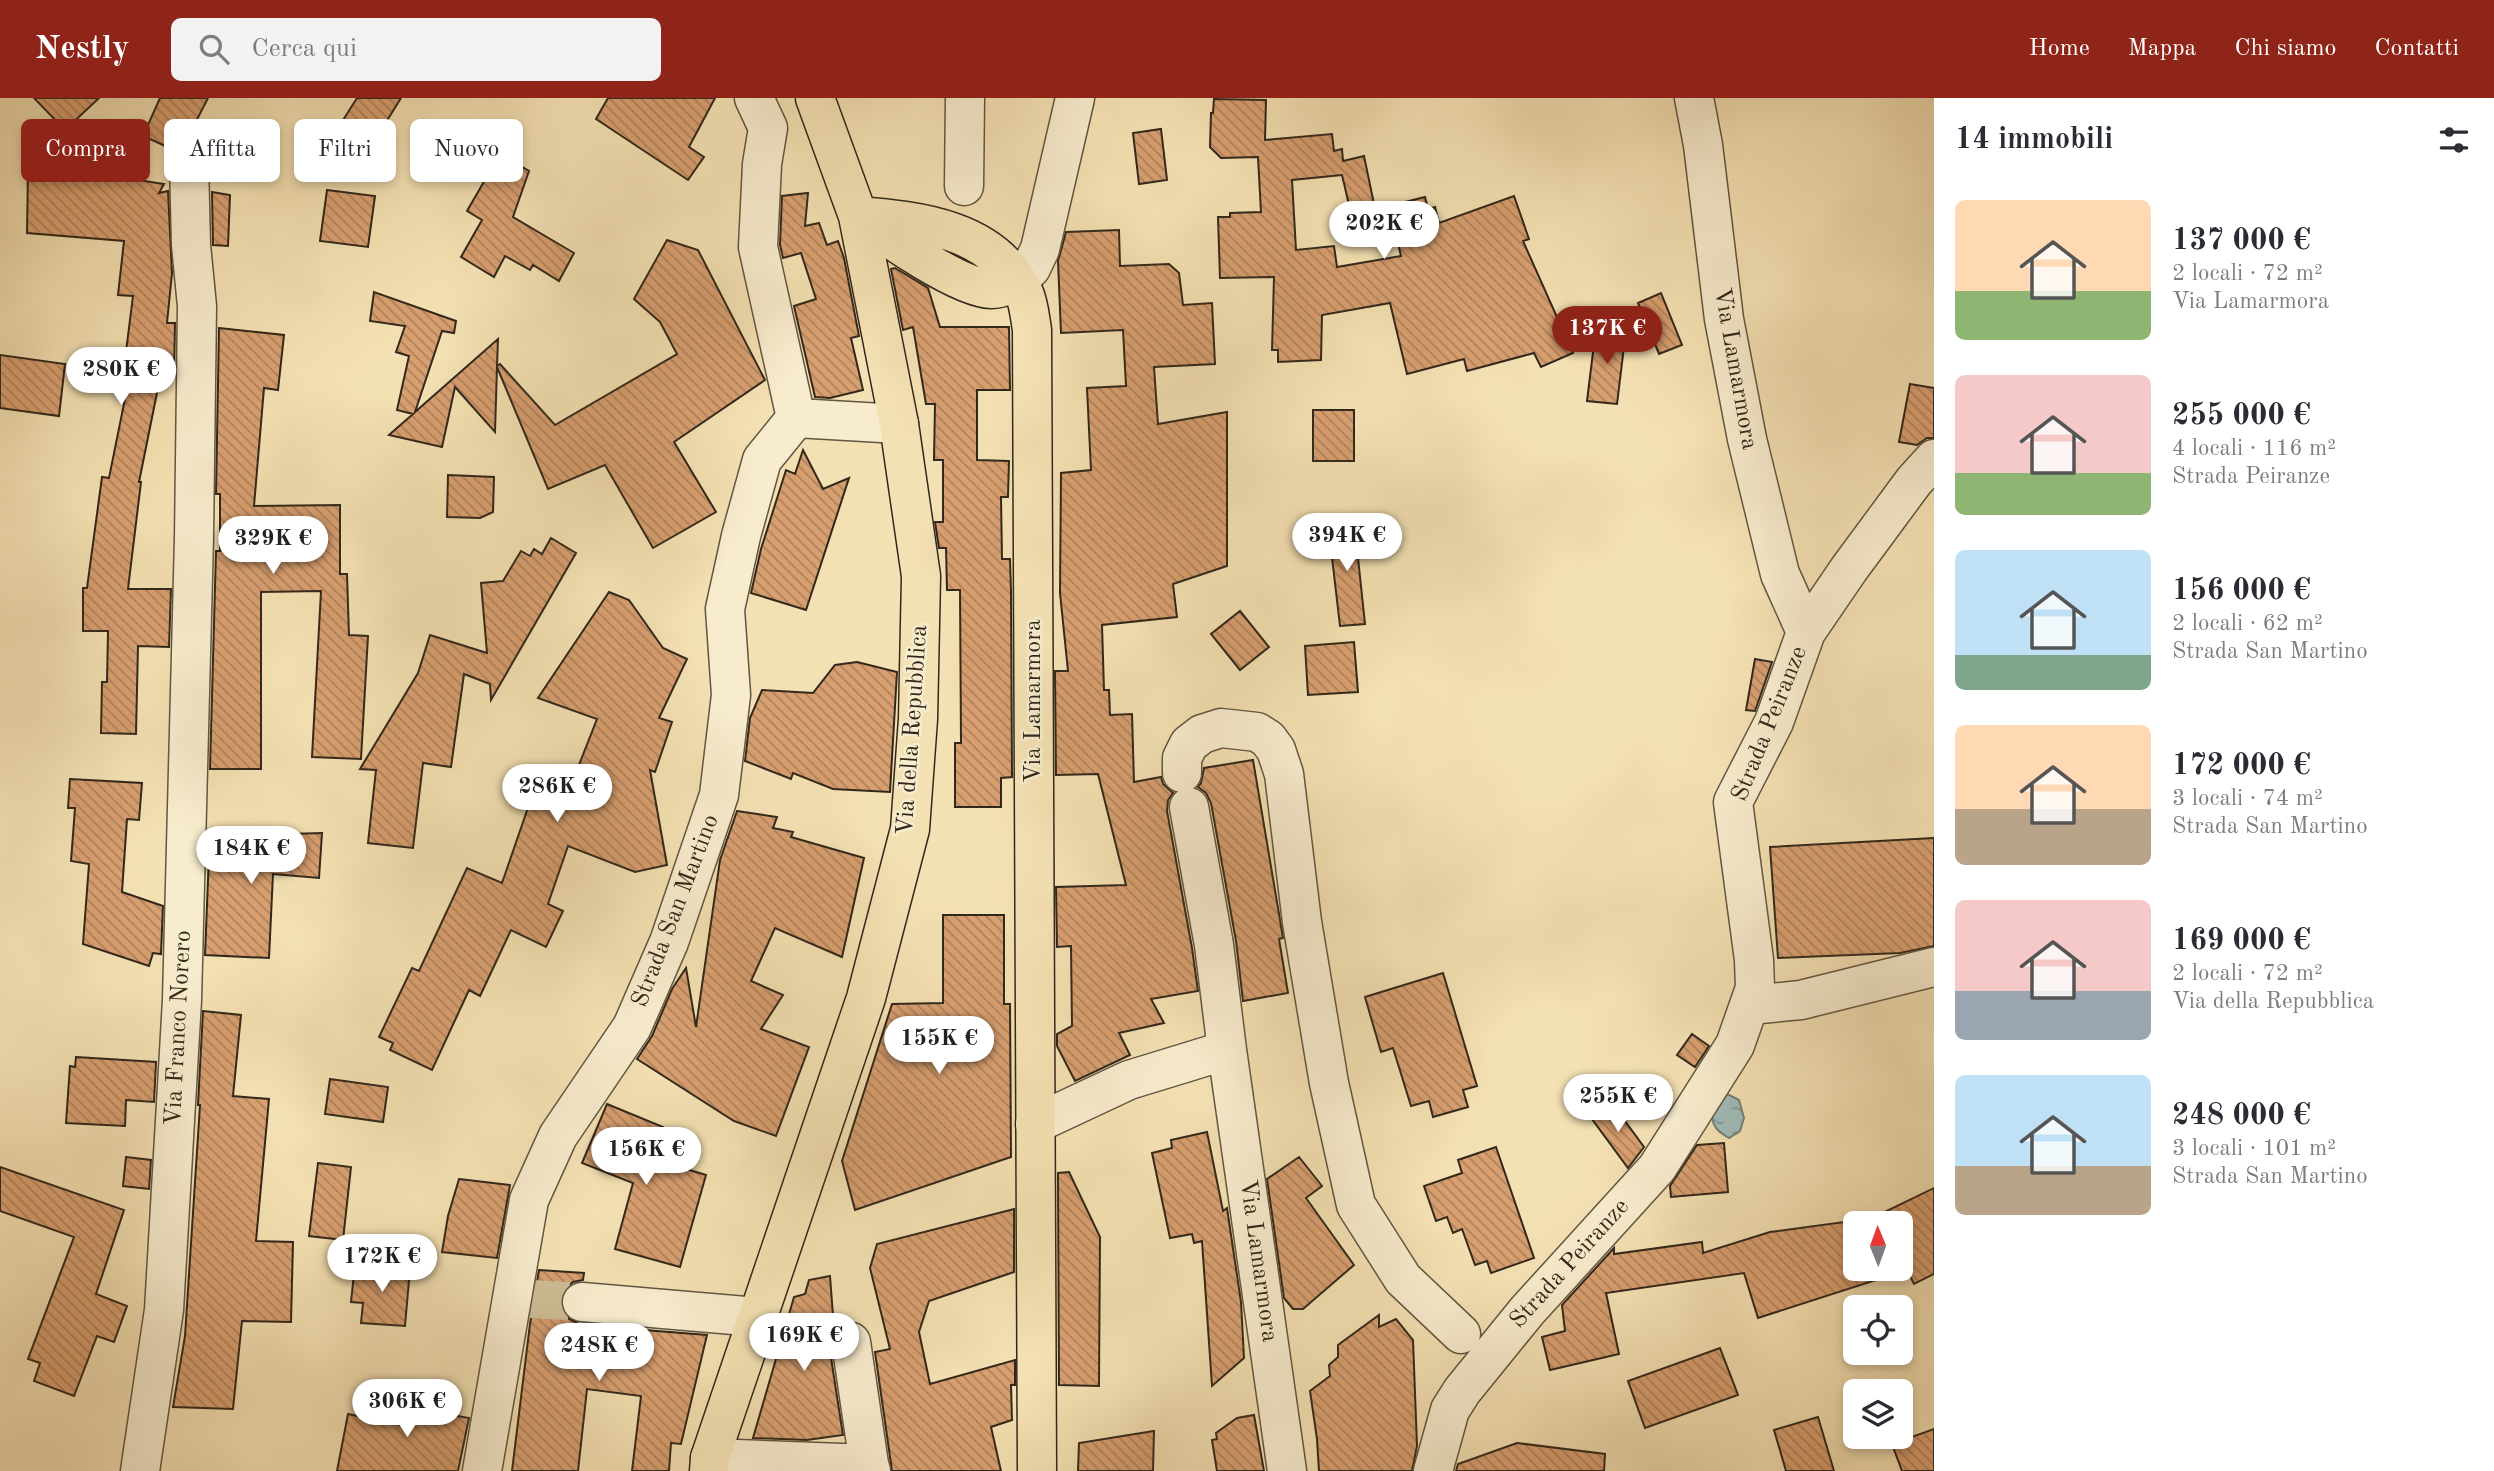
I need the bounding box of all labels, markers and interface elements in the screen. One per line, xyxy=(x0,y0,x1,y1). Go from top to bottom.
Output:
search box xyxy=(171,18,661,81)
icon: search xyxy=(195,30,233,68)
text: Nestly xyxy=(35,33,129,66)
text: Cerca qui xyxy=(251,36,357,62)
text: Home xyxy=(2029,37,2090,61)
text: Mappa xyxy=(2128,37,2196,61)
text: Chi siamo xyxy=(2234,37,2337,61)
text: Contatti xyxy=(2375,37,2459,61)
chip: Compra xyxy=(21,119,150,182)
chip: Affitta xyxy=(164,119,280,182)
chip: Filtri xyxy=(294,119,396,182)
chip: Nuovo xyxy=(410,119,523,182)
icon: filters xyxy=(2435,121,2473,159)
text: 14 immobili xyxy=(1955,125,2113,155)
pin: 202K € xyxy=(1327,202,1441,261)
text: 202K € xyxy=(1345,212,1423,235)
text: 137 000 € xyxy=(2172,226,2311,256)
icon: home xyxy=(2011,228,2095,312)
text: 2 locali · 72 m² xyxy=(2172,262,2323,285)
street label: Via Lamarmora xyxy=(1709,286,1761,452)
text: Via Lamarmora xyxy=(2172,290,2329,313)
pin: 137K € xyxy=(1550,306,1664,366)
text: 137K € xyxy=(1568,317,1646,340)
pin: 280K € xyxy=(64,348,178,407)
text: 280K € xyxy=(82,358,160,381)
text: 255 000 € xyxy=(2172,401,2311,431)
icon: home xyxy=(2011,403,2095,487)
text: 4 locali · 116 m² xyxy=(2172,437,2336,460)
text: Strada Peiranze xyxy=(2172,465,2330,488)
pin: 394K € xyxy=(1290,514,1404,573)
pin: 329K € xyxy=(216,517,330,576)
text: 394K € xyxy=(1308,524,1386,547)
text: 329K € xyxy=(234,527,312,550)
text: 156 000 € xyxy=(2172,576,2311,606)
icon: home xyxy=(2011,578,2095,662)
text: 2 locali · 62 m² xyxy=(2172,612,2323,635)
street label: Via Lamarmora xyxy=(1022,619,1046,783)
street label: Via della Repubblica xyxy=(894,624,932,836)
text: Strada San Martino xyxy=(2172,640,2368,663)
street label: Strada Peiranze xyxy=(1728,643,1812,805)
text: 172 000 € xyxy=(2172,751,2311,781)
icon: home xyxy=(2011,753,2095,837)
pin: 286K € xyxy=(500,764,614,824)
text: 286K € xyxy=(518,775,596,798)
text: 3 locali · 74 m² xyxy=(2172,787,2323,810)
street label: Strada San Martino xyxy=(628,811,724,1011)
text: Strada San Martino xyxy=(2172,815,2368,838)
pin: 184K € xyxy=(194,826,308,886)
text: 184K € xyxy=(212,837,290,860)
text: 169 000 € xyxy=(2172,926,2311,956)
icon: home xyxy=(2011,928,2095,1012)
street label: Via Franco Norero xyxy=(162,930,196,1126)
text: 2 locali · 72 m² xyxy=(2172,962,2323,985)
text: Via della Repubblica xyxy=(2172,990,2374,1013)
pin: 155K € xyxy=(882,1016,996,1076)
text: 155K € xyxy=(900,1027,978,1050)
pin: 255K € xyxy=(1561,1074,1675,1134)
text: 255K € xyxy=(1579,1085,1657,1108)
text: 248 000 € xyxy=(2172,1101,2311,1131)
icon: home xyxy=(2011,1103,2095,1187)
pin: 156K € xyxy=(589,1128,703,1187)
text: 3 locali · 101 m² xyxy=(2172,1137,2336,1160)
text: 156K € xyxy=(607,1138,685,1161)
text: Strada San Martino xyxy=(2172,1165,2368,1188)
street label: Via Lamarmora xyxy=(1235,1178,1281,1344)
street label: Strada Peiranze xyxy=(1506,1195,1634,1333)
north arrow xyxy=(1843,1211,1913,1281)
map controls xyxy=(1843,1211,1913,1449)
pin: 172K € xyxy=(325,1234,439,1294)
text: 172K € xyxy=(343,1245,421,1268)
button: locate xyxy=(1843,1295,1913,1365)
pin: 169K € xyxy=(747,1314,861,1373)
pin: 248K € xyxy=(542,1324,656,1383)
text: 169K € xyxy=(765,1324,843,1347)
text: 248K € xyxy=(560,1334,638,1357)
button: layers xyxy=(1843,1379,1913,1449)
pin: 306K € xyxy=(350,1380,464,1439)
text: 306K € xyxy=(368,1390,446,1413)

